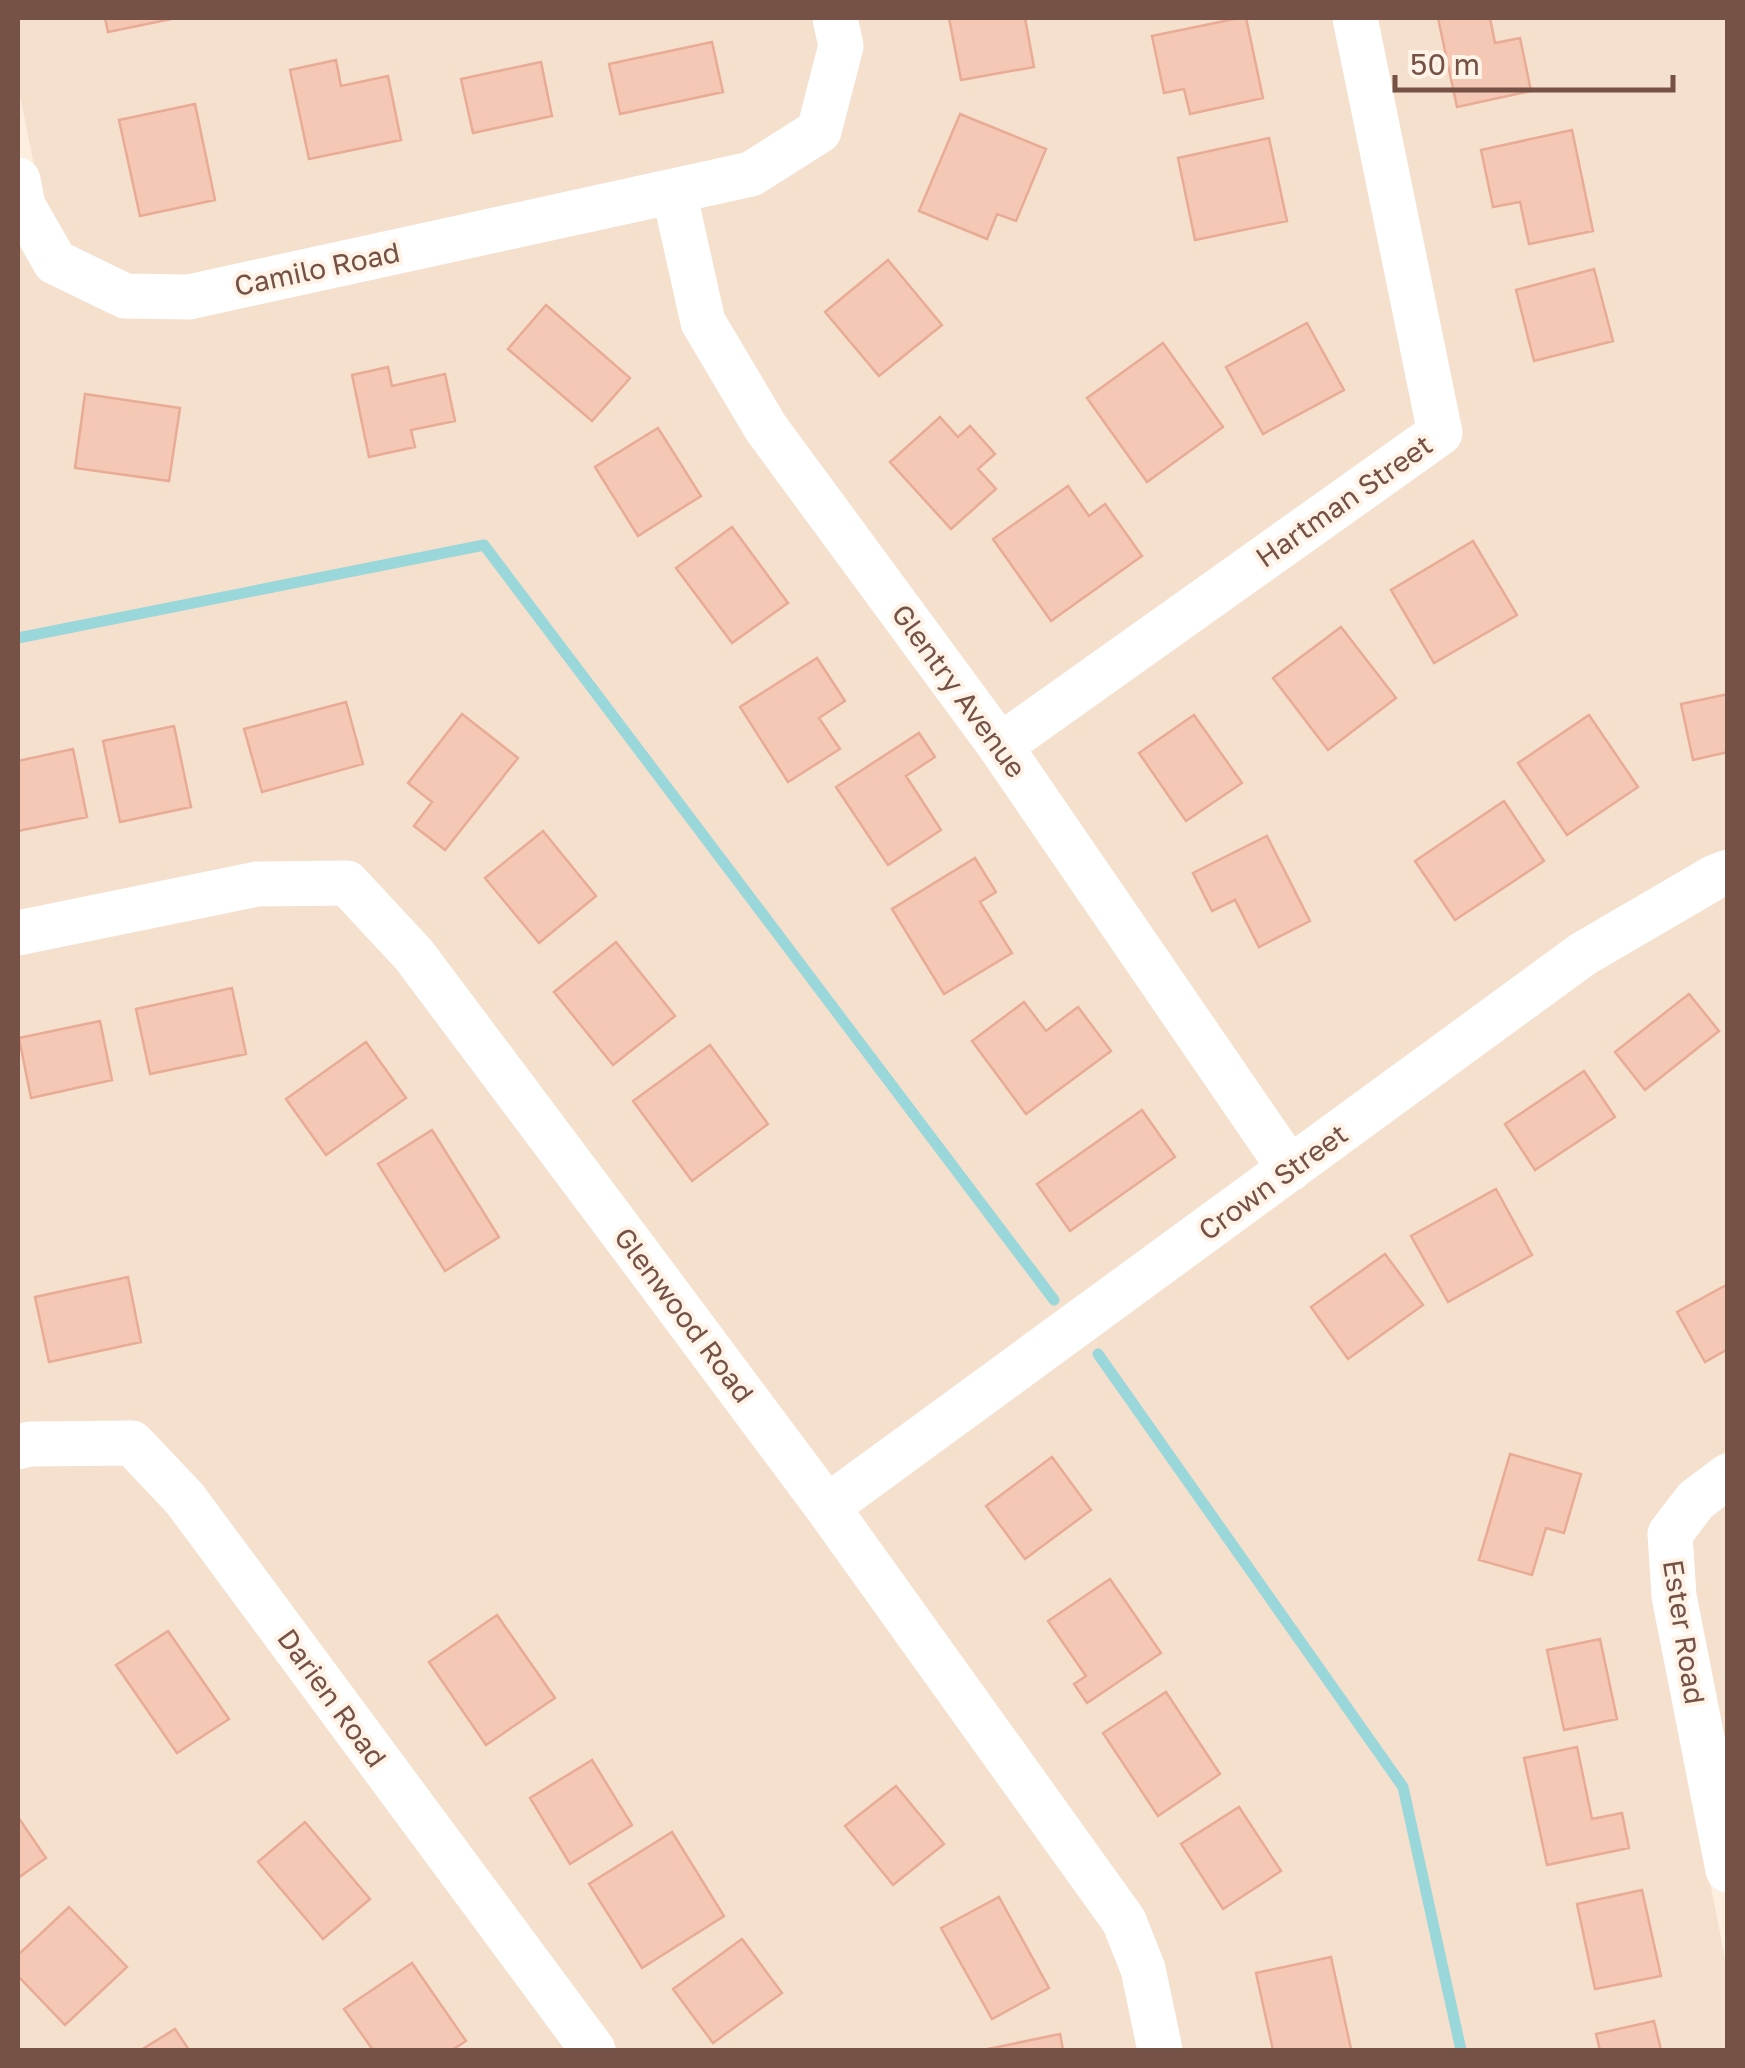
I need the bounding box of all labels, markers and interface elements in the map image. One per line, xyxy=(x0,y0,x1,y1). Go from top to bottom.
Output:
scale bar xyxy=(1395,30,1672,92)
text: 50 m xyxy=(1410,46,1480,82)
street label: Camilo Road xyxy=(231,235,403,302)
street label: Hartman Street xyxy=(1249,428,1438,574)
street label: Glentry Avenue xyxy=(885,598,1033,784)
street label: Crown Street xyxy=(1192,1117,1354,1247)
street label: Glenwood Road xyxy=(608,1221,761,1409)
street label: Ester Road xyxy=(1657,1557,1712,1707)
street label: Darien Road xyxy=(271,1622,394,1773)

